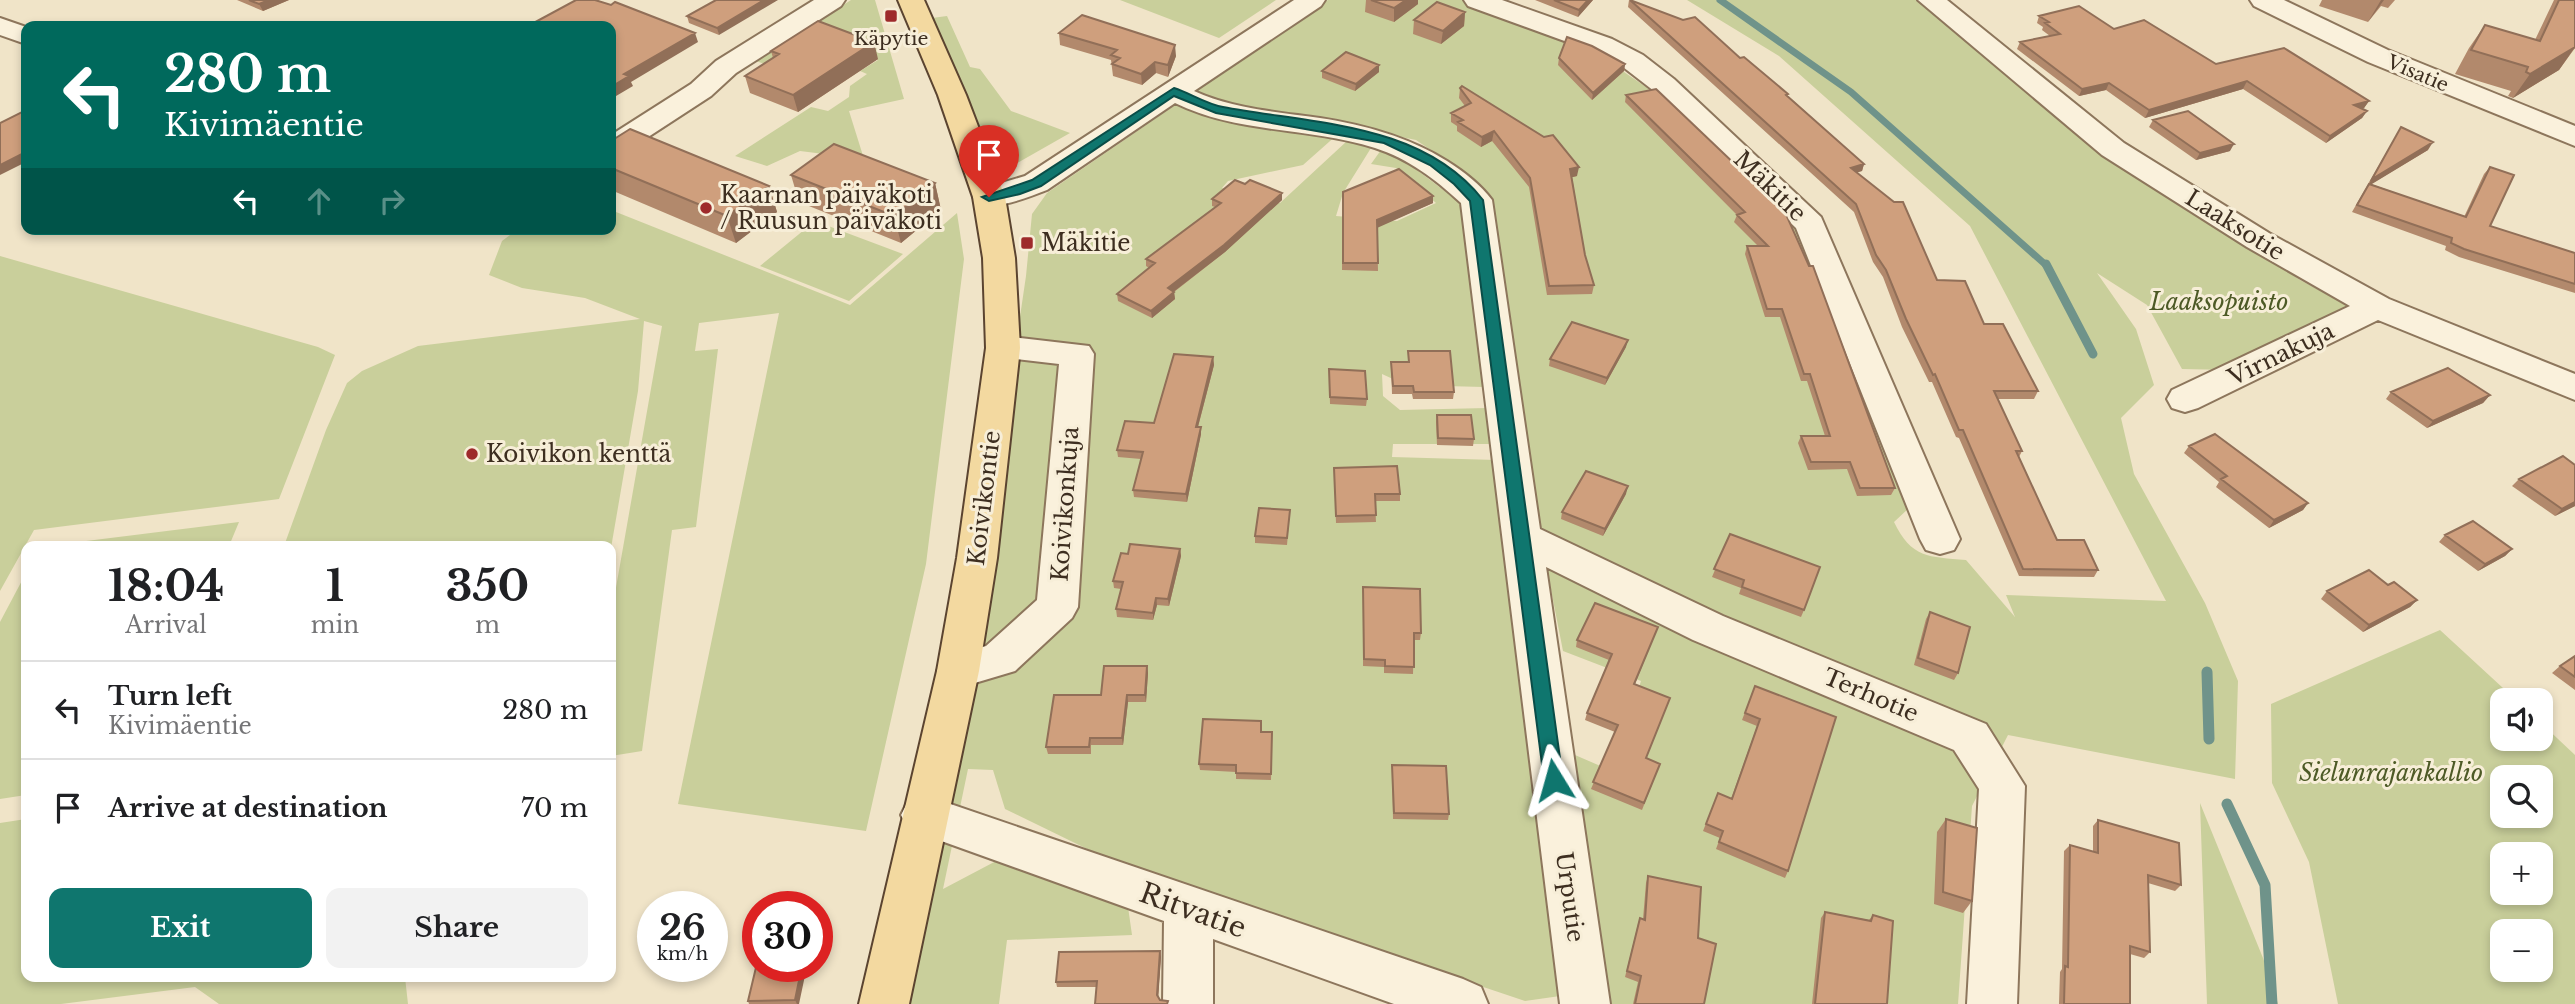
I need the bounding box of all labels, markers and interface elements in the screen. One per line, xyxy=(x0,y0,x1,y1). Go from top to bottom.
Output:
marker: Käpytie xyxy=(883,8,899,24)
place label: Käpytie xyxy=(854,27,928,50)
text: 280 m xyxy=(164,44,331,105)
icon: left xyxy=(49,49,140,140)
street label: Visatie xyxy=(2383,50,2452,97)
text: Kivimäentie xyxy=(164,105,364,145)
pin xyxy=(959,125,1019,197)
icon: arrive xyxy=(970,136,1008,174)
street label: Mäkitie xyxy=(1728,145,1812,227)
place label: Kaarnan päiväkoti / Ruusun päiväkoti xyxy=(720,181,942,235)
icon: left xyxy=(227,182,265,220)
icon: ahead xyxy=(300,182,338,220)
icon: right xyxy=(373,182,411,220)
street label: Laaksotie xyxy=(2180,184,2290,266)
marker: Kaarnan päiväkoti / Ruusun päiväkoti xyxy=(698,200,714,216)
place label: Mäkitie xyxy=(1041,229,1131,257)
marker: Mäkitie xyxy=(1019,235,1035,251)
park label: Laaksopuisto xyxy=(2149,288,2288,316)
street label: Virnakuja xyxy=(2222,316,2339,392)
street label: Koivikonkuja xyxy=(1046,425,1084,583)
street label: Koivikontie xyxy=(962,429,1006,567)
place label: Koivikon kenttä xyxy=(486,440,671,468)
marker: Koivikon kenttä xyxy=(464,446,480,462)
text: 18:04 xyxy=(108,560,224,612)
text: 1 xyxy=(326,560,344,612)
text: 350 xyxy=(446,560,529,612)
text: Arrival xyxy=(125,611,207,639)
text: min xyxy=(311,611,359,639)
text: m xyxy=(475,611,500,639)
street label: Terhotie xyxy=(1819,662,1923,728)
text: Turn left xyxy=(108,680,232,712)
map controls xyxy=(2490,688,2553,982)
button: sound xyxy=(2490,688,2553,751)
icon: left xyxy=(49,691,87,729)
text: 280 m xyxy=(502,694,588,726)
text: Kivimäentie xyxy=(108,712,252,740)
position arrow xyxy=(1517,743,1591,817)
park label: Sielunrajankallio xyxy=(2299,759,2483,787)
button: search xyxy=(2490,765,2553,828)
icon: arrive xyxy=(49,789,87,827)
text: Arrive at destination xyxy=(108,792,388,824)
text: 70 m xyxy=(521,792,588,824)
button: + xyxy=(2490,842,2553,905)
street label: Urputie xyxy=(1550,850,1590,944)
street label: Ritvatie xyxy=(1135,875,1251,946)
button: Exit xyxy=(49,888,312,968)
button: Share xyxy=(326,888,588,968)
speed limit sign: 30 xyxy=(742,891,833,982)
text: 26 xyxy=(659,906,706,949)
button: − xyxy=(2490,919,2553,982)
text: km/h xyxy=(657,943,708,965)

